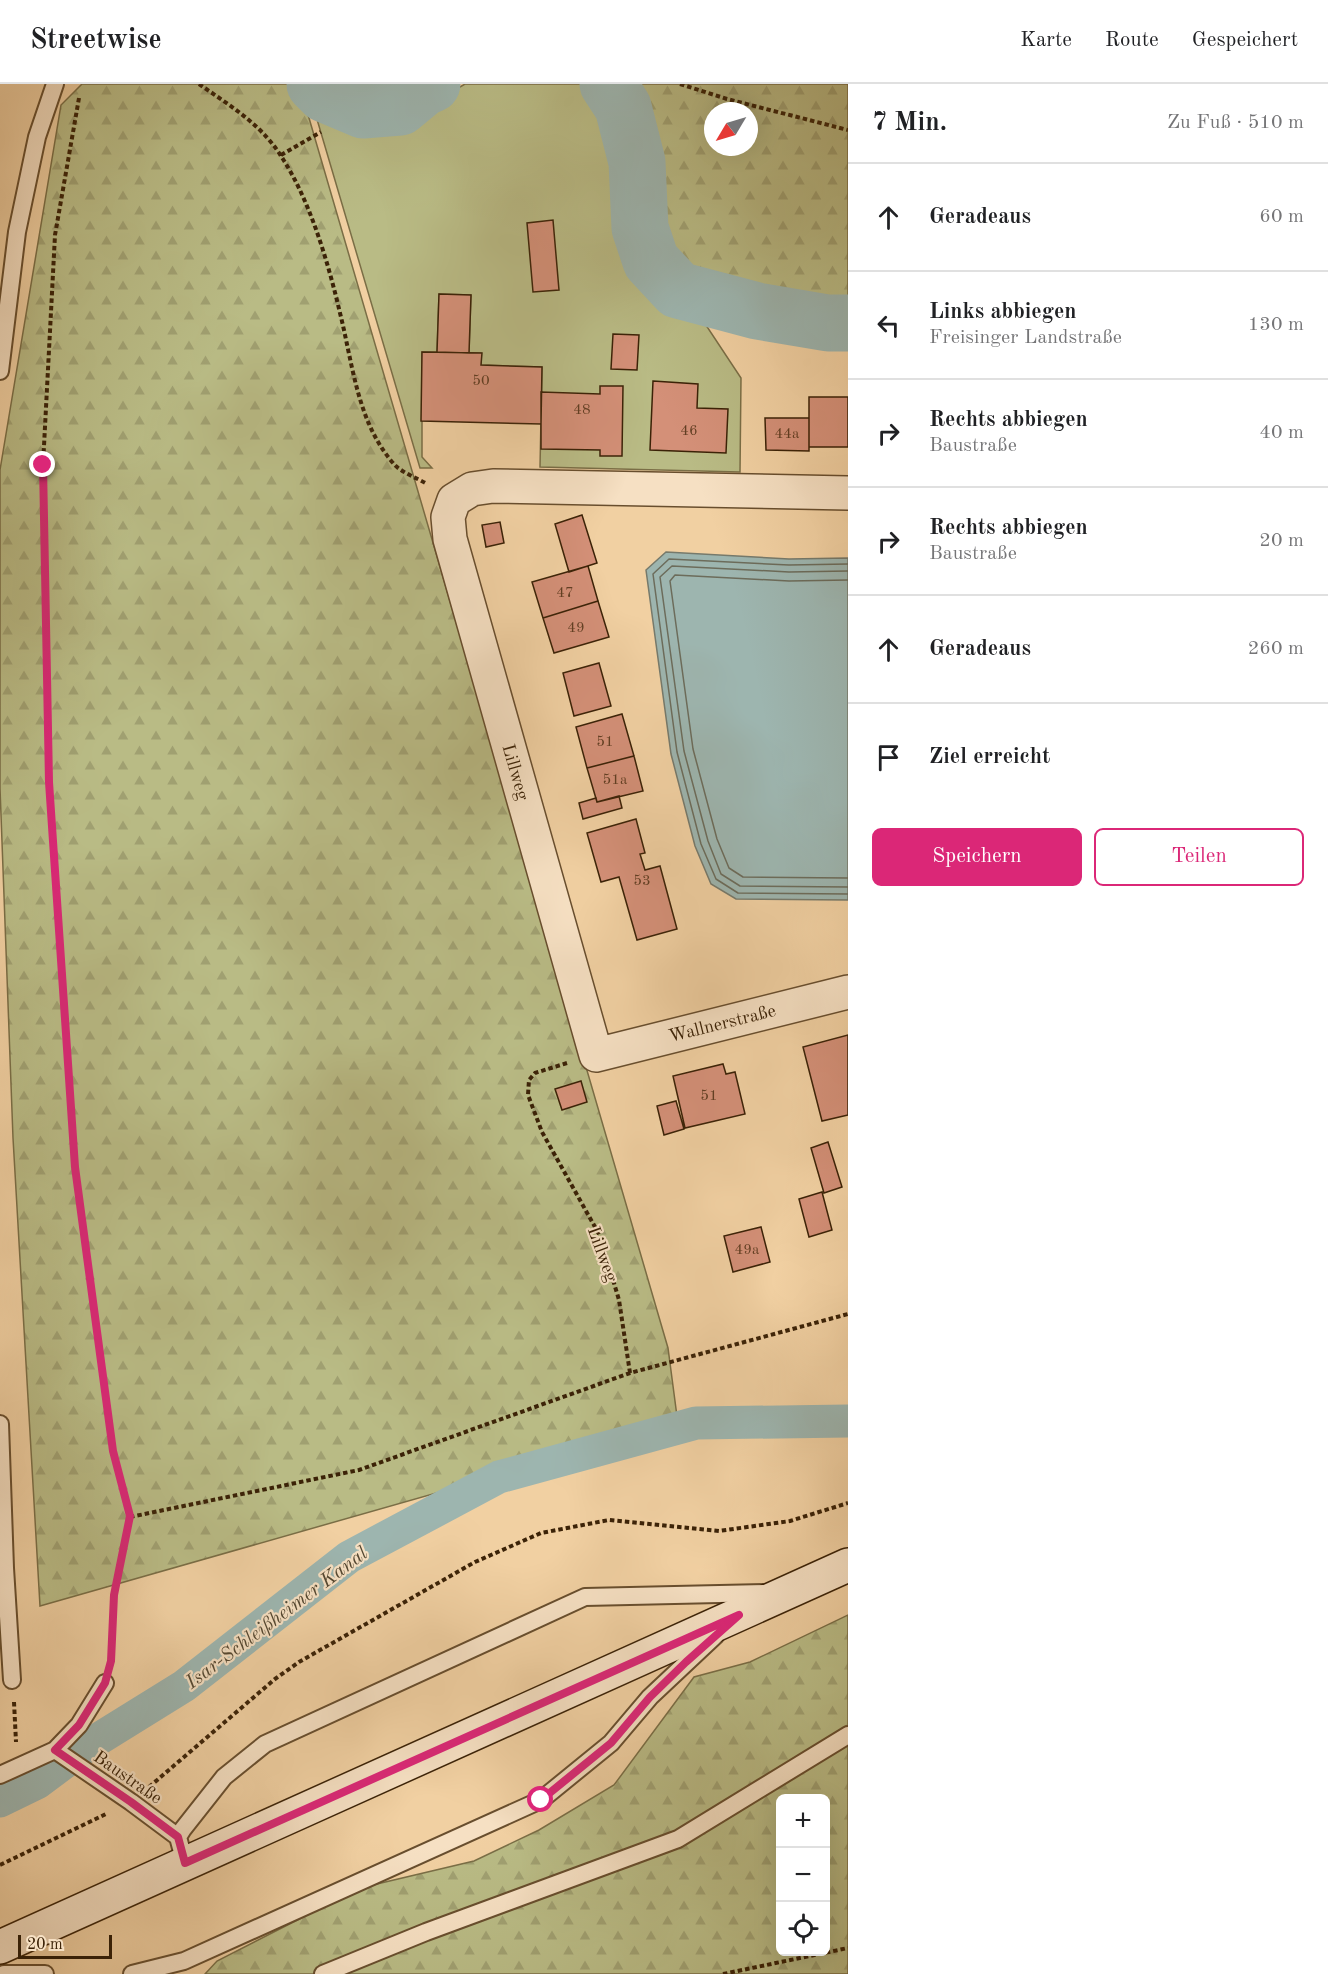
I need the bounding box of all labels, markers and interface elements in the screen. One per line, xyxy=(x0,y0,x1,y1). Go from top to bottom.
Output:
text: Streetwise xyxy=(30,27,162,55)
text: Karte xyxy=(1020,30,1072,51)
text: Route xyxy=(1105,30,1159,51)
text: Gespeichert xyxy=(1192,30,1298,51)
north arrow xyxy=(704,102,758,156)
text: 7 Min. xyxy=(872,110,947,136)
text: Zu Fuß · 510 m xyxy=(1167,113,1304,133)
icon: ahead xyxy=(872,201,905,234)
text: Geradeaus xyxy=(929,206,1031,228)
text: 60 m xyxy=(1259,207,1304,227)
text: Links abbiegen xyxy=(929,301,1077,323)
icon: left xyxy=(872,309,905,342)
text: 130 m xyxy=(1248,315,1304,335)
text: Freisinger Landstraße xyxy=(929,328,1122,348)
house number: 50 xyxy=(472,374,490,389)
house number: 48 xyxy=(573,403,591,418)
text: Rechts abbiegen xyxy=(929,409,1088,431)
icon: right xyxy=(872,417,905,450)
text: 40 m xyxy=(1259,423,1304,443)
house number: 46 xyxy=(680,424,698,439)
house number: 44a xyxy=(775,427,800,442)
text: Baustraße xyxy=(929,436,1017,456)
route end xyxy=(29,451,55,477)
text: Rechts abbiegen xyxy=(929,517,1088,539)
icon: right xyxy=(872,525,905,558)
text: 20 m xyxy=(1259,531,1304,551)
text: Baustraße xyxy=(929,544,1017,564)
house number: 47 xyxy=(556,586,574,601)
house number: 49 xyxy=(567,621,585,636)
icon: ahead xyxy=(872,633,905,666)
text: Geradeaus xyxy=(929,638,1031,660)
text: 260 m xyxy=(1248,639,1304,659)
house number: 51 xyxy=(596,735,614,750)
icon: arrive xyxy=(872,741,905,774)
street label: Lillweg xyxy=(498,742,532,803)
text: Ziel erreicht xyxy=(929,746,1050,768)
house number: 51a xyxy=(603,773,628,788)
button: Speichern xyxy=(872,828,1082,886)
button: Teilen xyxy=(1094,828,1304,886)
house number: 53 xyxy=(633,874,651,889)
street label: Wallnerstraße xyxy=(667,1002,778,1046)
house number: 51 xyxy=(700,1089,718,1104)
street label: Lillweg xyxy=(584,1224,620,1285)
house number: 49a xyxy=(735,1243,760,1258)
water label: Isar-Schleißheimer Kanal xyxy=(182,1544,372,1694)
street label: Baustraße xyxy=(90,1748,165,1808)
route start xyxy=(527,1786,553,1812)
map controls xyxy=(776,1794,830,1956)
button: + xyxy=(776,1794,830,1848)
button: − xyxy=(776,1848,830,1902)
button: locate xyxy=(776,1902,830,1956)
scale bar xyxy=(18,1932,112,1960)
text: 20 m xyxy=(27,1937,63,1953)

